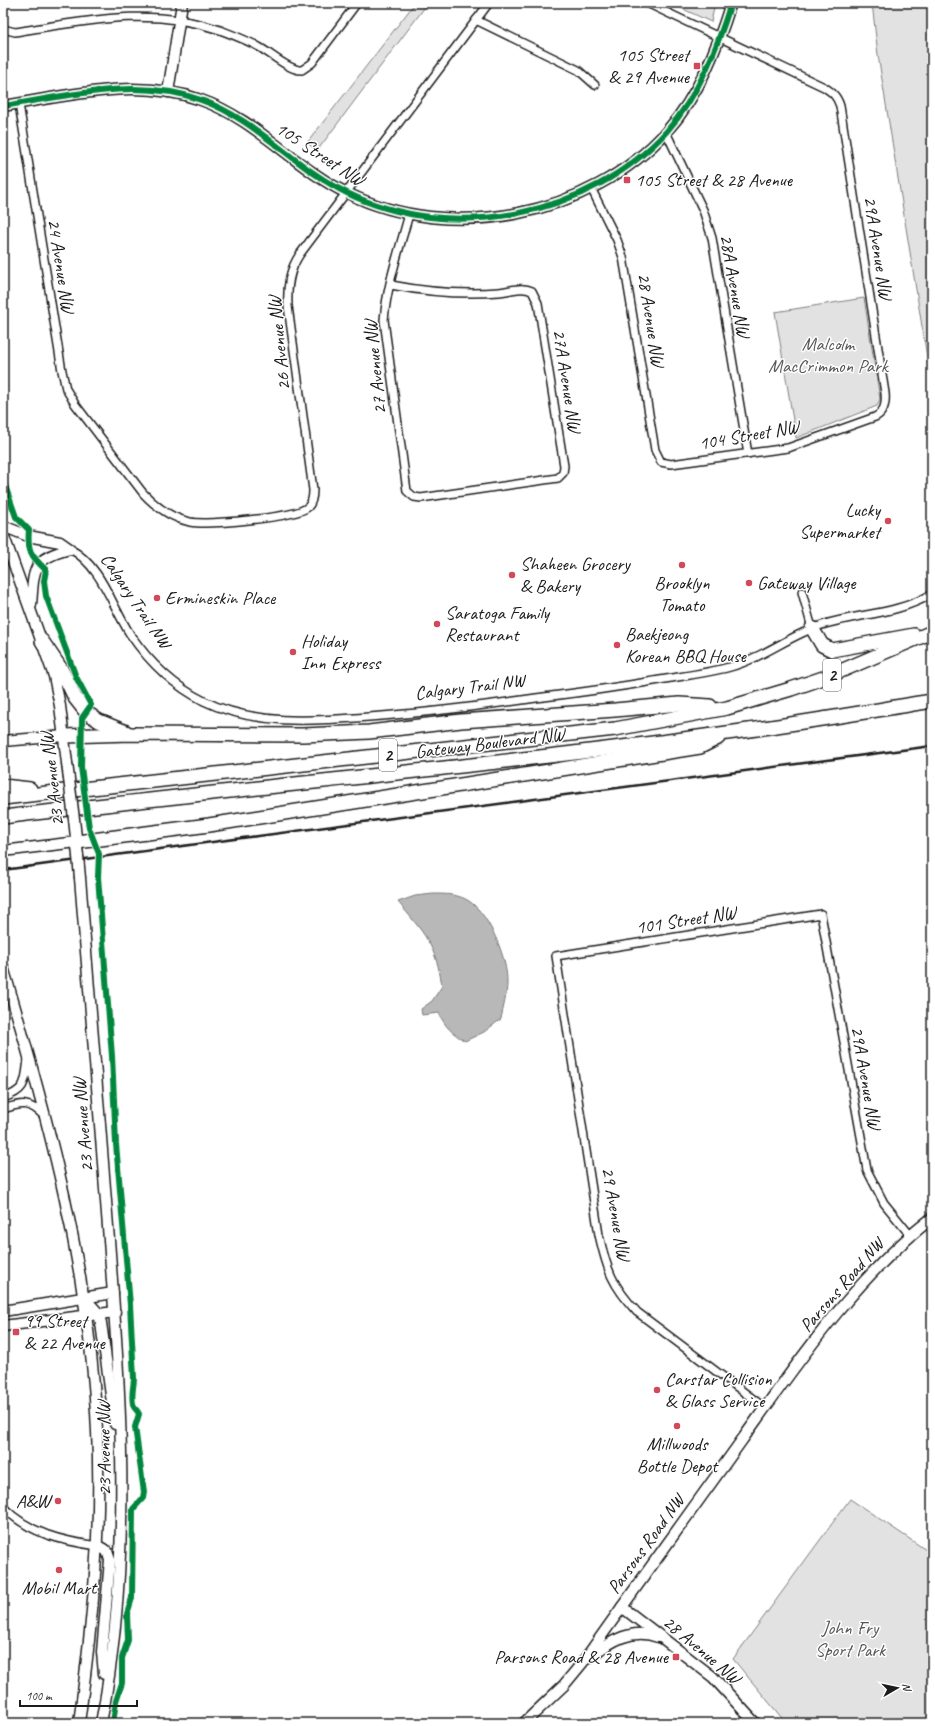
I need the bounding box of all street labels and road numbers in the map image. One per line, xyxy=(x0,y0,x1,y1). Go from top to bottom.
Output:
street label: 105 Street NW xyxy=(271,116,371,193)
street label: 29A Avenue NW xyxy=(858,194,898,304)
street label: 24 Avenue NW xyxy=(42,217,81,317)
street label: 28A Avenue NW xyxy=(714,232,756,342)
street label: 28 Avenue NW xyxy=(632,271,671,371)
street label: 26 Avenue NW xyxy=(262,292,296,392)
street label: 27 Avenue NW xyxy=(358,316,392,416)
street label: 27A Avenue NW xyxy=(547,327,587,437)
street label: 104 Street NW xyxy=(697,414,803,456)
street label: Calgary Trail NW xyxy=(95,548,178,655)
road number: 2 xyxy=(823,659,841,691)
street label: Calgary Trail NW xyxy=(414,668,529,706)
street label: Gateway Boulevard NW xyxy=(414,722,568,764)
street label: 23 Avenue NW xyxy=(34,728,70,828)
road number: 2 xyxy=(379,739,397,771)
street label: 101 Street NW xyxy=(634,900,740,940)
street label: 29A Avenue NW xyxy=(845,1024,887,1134)
street label: 23 Avenue NW xyxy=(67,1074,99,1173)
street label: 29 Avenue NW xyxy=(596,1165,636,1265)
street label: Parsons Road NW xyxy=(795,1231,891,1337)
street label: 23 Avenue NW xyxy=(91,1398,117,1496)
street label: Parsons Road NW xyxy=(602,1488,692,1598)
street label: 28 Avenue NW xyxy=(658,1610,748,1691)

